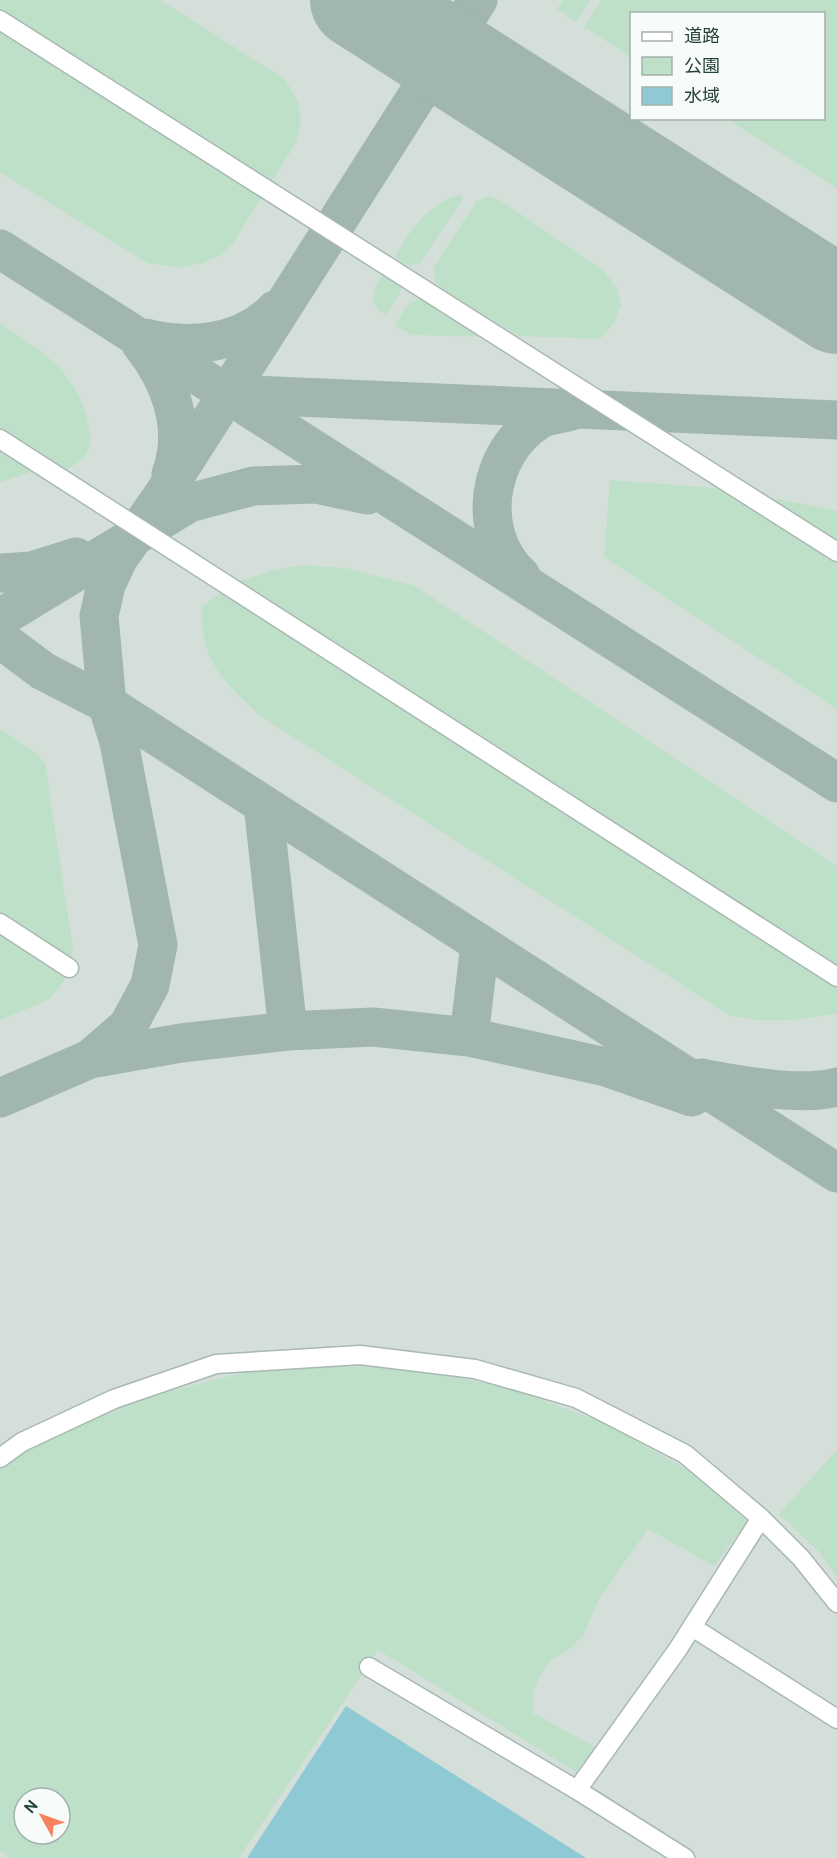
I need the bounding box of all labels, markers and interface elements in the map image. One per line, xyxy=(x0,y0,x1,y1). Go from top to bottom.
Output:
legend xyxy=(630,12,825,120)
text: 道路 xyxy=(684,25,720,47)
text: 公園 xyxy=(684,55,720,77)
text: 水域 xyxy=(684,85,720,107)
north arrow xyxy=(12,1786,72,1846)
text: N xyxy=(20,1796,42,1817)

